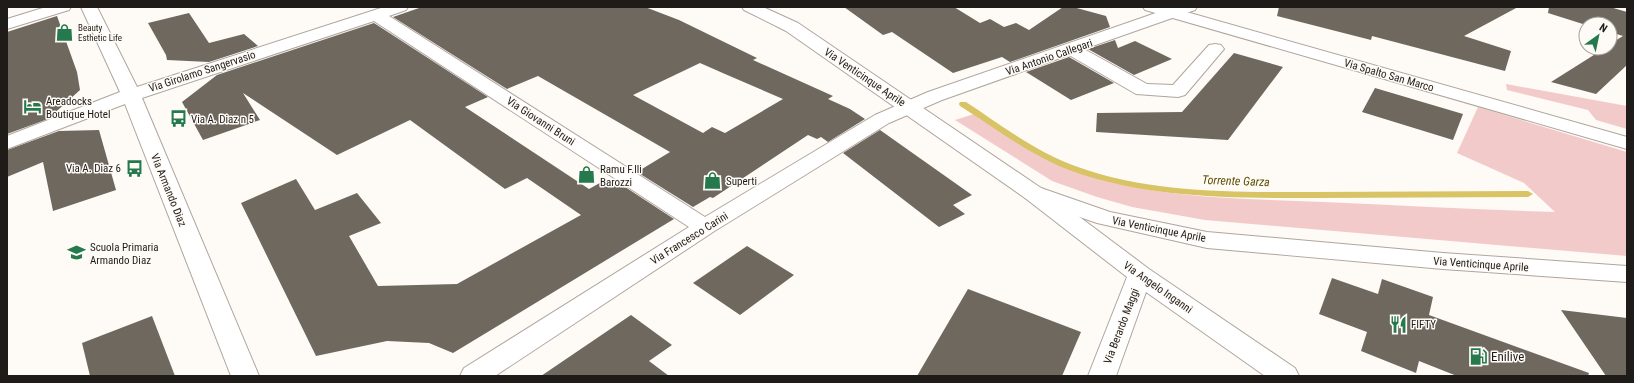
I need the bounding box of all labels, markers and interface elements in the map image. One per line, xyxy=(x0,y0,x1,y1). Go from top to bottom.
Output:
north arrow xyxy=(1578,16,1618,56)
text: N xyxy=(1597,21,1610,35)
shop icon: Beauty Esthetic Life xyxy=(55,23,75,43)
place label: Beauty Esthetic Life xyxy=(78,23,122,43)
street label: Via Antonio Callegari xyxy=(1004,37,1094,78)
street label: Via Venticinque Aprile xyxy=(822,45,908,109)
street label: Via Girolamo Sangervasio xyxy=(147,48,258,95)
street label: Via Spalto San Marco xyxy=(1342,56,1436,95)
street label: Via Giovanni Bruni xyxy=(504,94,577,148)
place label: Areadocks Boutique Hotel xyxy=(46,95,110,121)
hotel icon: Areadocks Boutique Hotel xyxy=(23,97,43,117)
bus stop icon: Via A. Diaz n 5 xyxy=(168,109,188,129)
place label: Via A. Diaz n 5 xyxy=(191,113,254,126)
street label: Via Armando Diaz xyxy=(148,152,189,229)
bus stop icon: Via A. Diaz 6 xyxy=(124,158,144,178)
place label: Via A. Diaz 6 xyxy=(66,162,121,175)
place label: Ramu F.lli Barozzi xyxy=(600,163,642,189)
shop icon: Ramu F.lli Barozzi xyxy=(577,165,597,185)
shop icon: Superti xyxy=(703,171,723,191)
water label: Torrente Garza xyxy=(1202,173,1270,189)
place label: Superti xyxy=(726,175,757,188)
street label: Via Francesco Carini xyxy=(648,209,730,268)
street label: Via Venticinque Aprile xyxy=(1111,214,1207,245)
place label: Scuola Primaria Armando Diaz xyxy=(90,241,159,267)
school or university icon: Scuola Primaria Armando Diaz xyxy=(67,243,87,263)
street label: Via Venticinque Aprile xyxy=(1433,255,1529,274)
street label: Via Angelo Inganni xyxy=(1121,259,1195,316)
street label: Via Berardo Maggi xyxy=(1101,287,1142,366)
restaurant icon: FIFTY xyxy=(1388,314,1408,334)
place label: FIFTY xyxy=(1411,318,1436,331)
fuel station icon: Enilive xyxy=(1468,346,1488,366)
place label: Enilive xyxy=(1491,349,1524,364)

